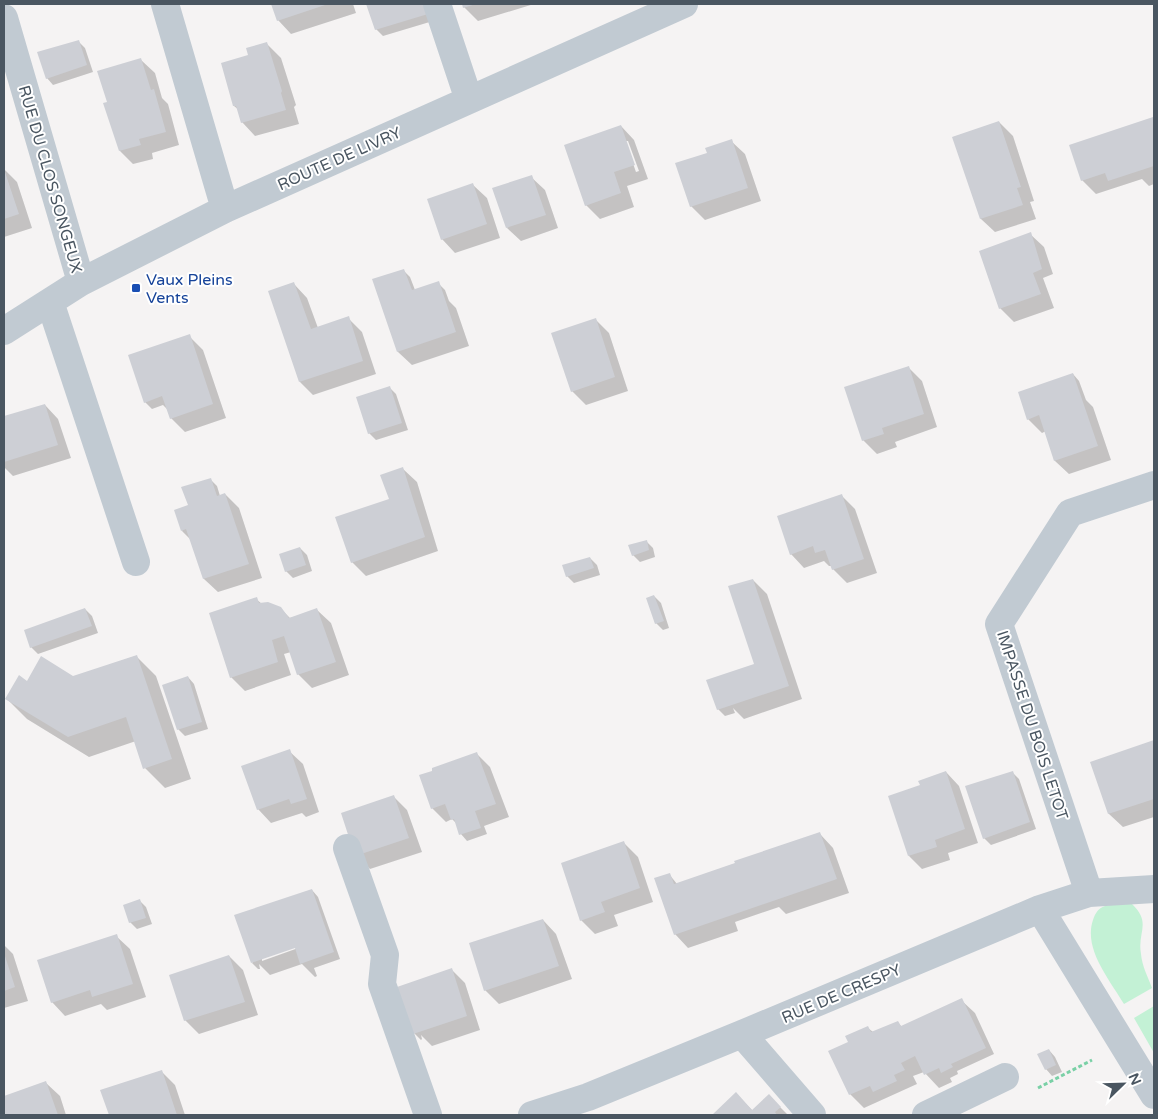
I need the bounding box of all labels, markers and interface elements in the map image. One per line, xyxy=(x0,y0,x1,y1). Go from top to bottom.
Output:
street label: RUE DU CLOS SONGEUX xyxy=(14,83,87,276)
street label: ROUTE DE LIVRY xyxy=(274,123,404,195)
place label: Vaux Pleins Vents xyxy=(146,270,233,308)
marker: Vaux Pleins Vents xyxy=(130,282,142,294)
street label: IMPASSE DU BOIS LETOT xyxy=(992,628,1072,823)
street label: RUE DE CRESPY xyxy=(779,960,904,1028)
north arrow xyxy=(1098,1059,1148,1109)
text: N xyxy=(1124,1071,1145,1088)

